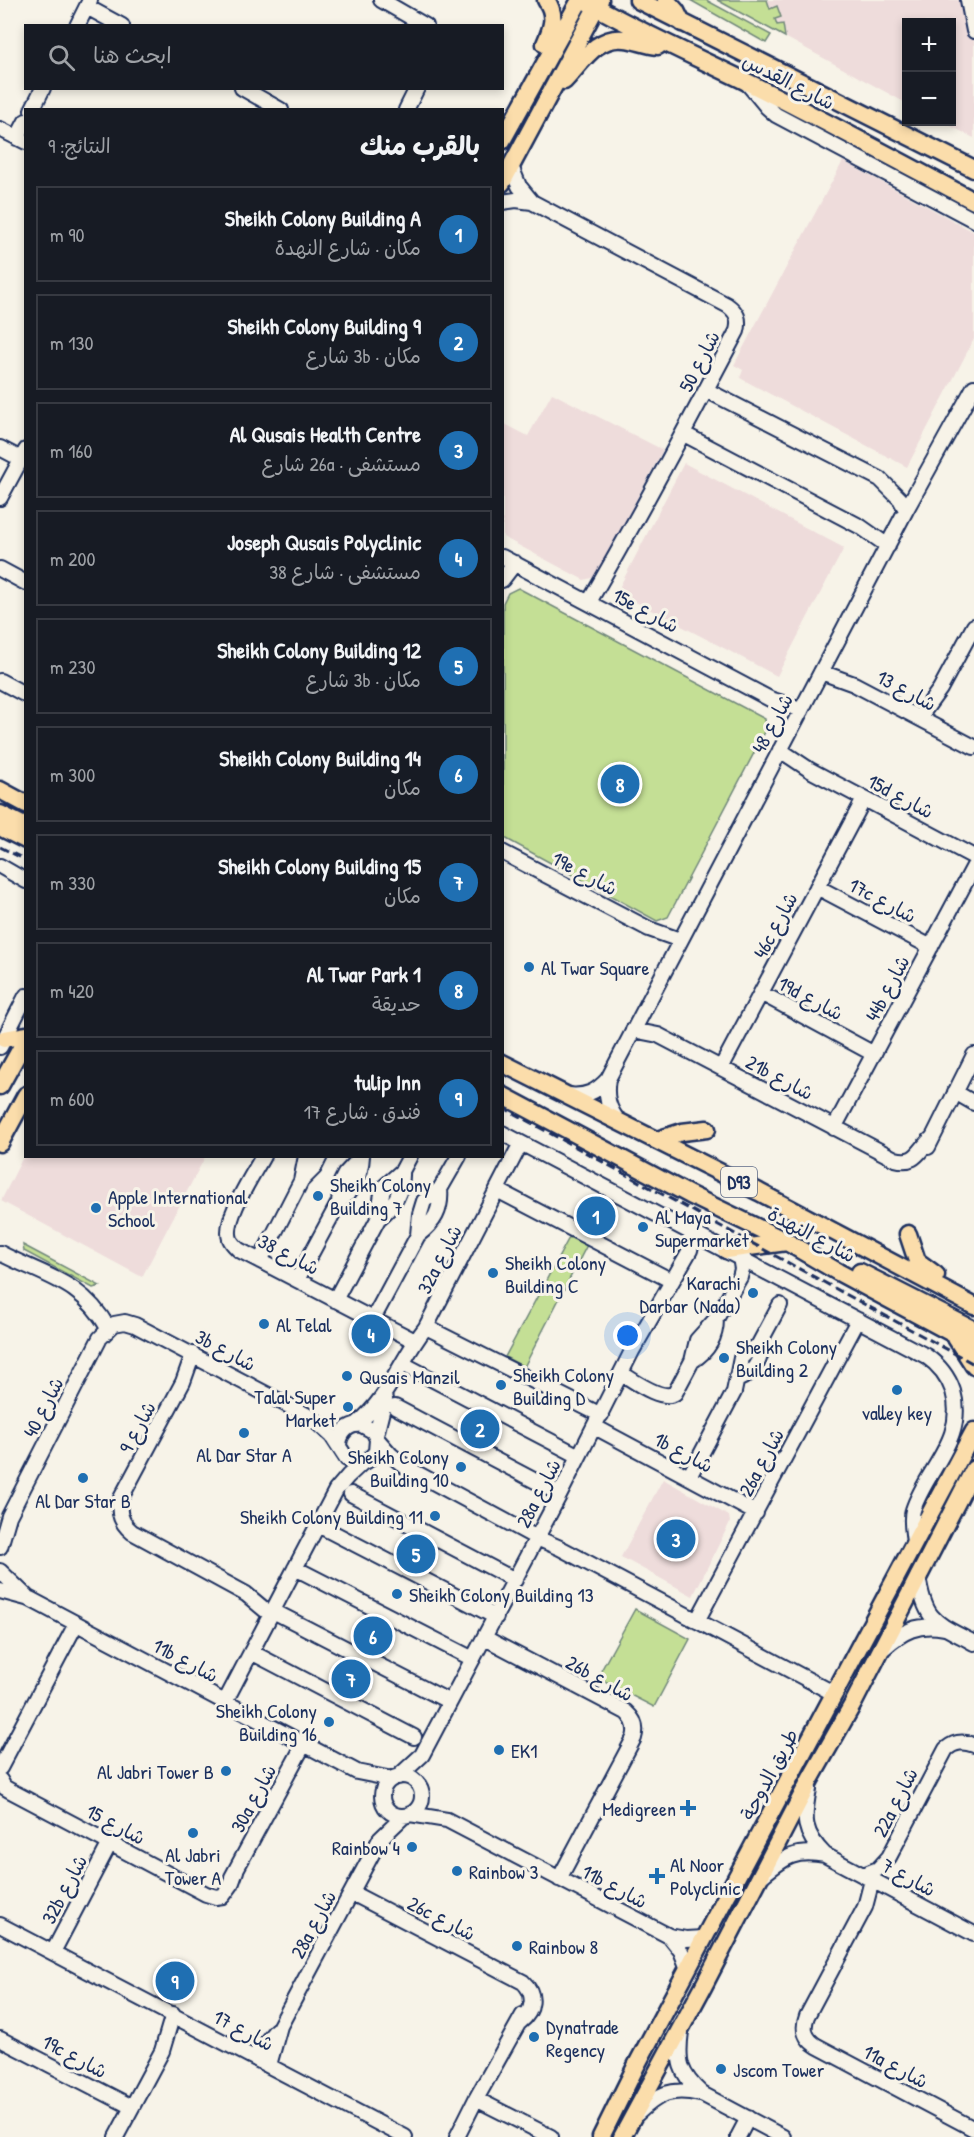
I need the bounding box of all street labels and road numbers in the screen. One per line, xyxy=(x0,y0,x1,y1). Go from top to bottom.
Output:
street label: شارع القدس xyxy=(738,46,840,117)
street label: شارع 50 xyxy=(672,326,727,397)
street label: 15e شارع xyxy=(608,581,684,640)
street label: شارع 13 xyxy=(872,663,942,718)
street label: شارع 48 xyxy=(745,688,800,758)
street label: 15d شارع xyxy=(863,767,939,826)
street label: 19e شارع xyxy=(547,845,622,902)
street label: 17c شارع xyxy=(844,871,921,930)
street label: 46c شارع xyxy=(746,887,804,963)
street label: 44b شارع xyxy=(858,950,916,1026)
street label: 19d شارع xyxy=(773,970,848,1027)
street label: 21b شارع xyxy=(741,1048,818,1107)
road number: D93 xyxy=(721,1167,757,1197)
street label: شارع النهدة xyxy=(763,1200,861,1269)
street label: 32a شارع xyxy=(410,1220,469,1299)
street label: شارع 38 xyxy=(253,1227,324,1282)
street label: 3b شارع xyxy=(190,1323,261,1378)
street label: شارع 40 xyxy=(16,1372,71,1442)
street label: شارع 9 xyxy=(112,1396,163,1458)
street label: 26a شارع xyxy=(732,1423,791,1501)
street label: 1b شارع xyxy=(649,1425,718,1480)
street label: 28a شارع xyxy=(509,1454,568,1532)
street label: 11b شارع xyxy=(148,1631,224,1689)
street label: 26b شارع xyxy=(561,1648,639,1708)
street label: طريق الدوحة xyxy=(734,1724,804,1824)
street label: 30a شارع xyxy=(224,1759,283,1837)
street label: 22a شارع xyxy=(866,1763,925,1842)
street label: شارع 15 xyxy=(81,1797,150,1852)
street label: 32b شارع xyxy=(35,1850,94,1929)
street label: شارع 7 xyxy=(877,1852,941,1903)
street label: 11b شارع xyxy=(577,1857,653,1915)
street label: 28a شارع xyxy=(284,1885,343,1963)
street label: 26c شارع xyxy=(403,1889,481,1947)
street label: شارع 17 xyxy=(208,2003,279,2058)
street label: 19c شارع xyxy=(37,2028,112,2085)
street label: 11a شارع xyxy=(858,2038,933,2095)

